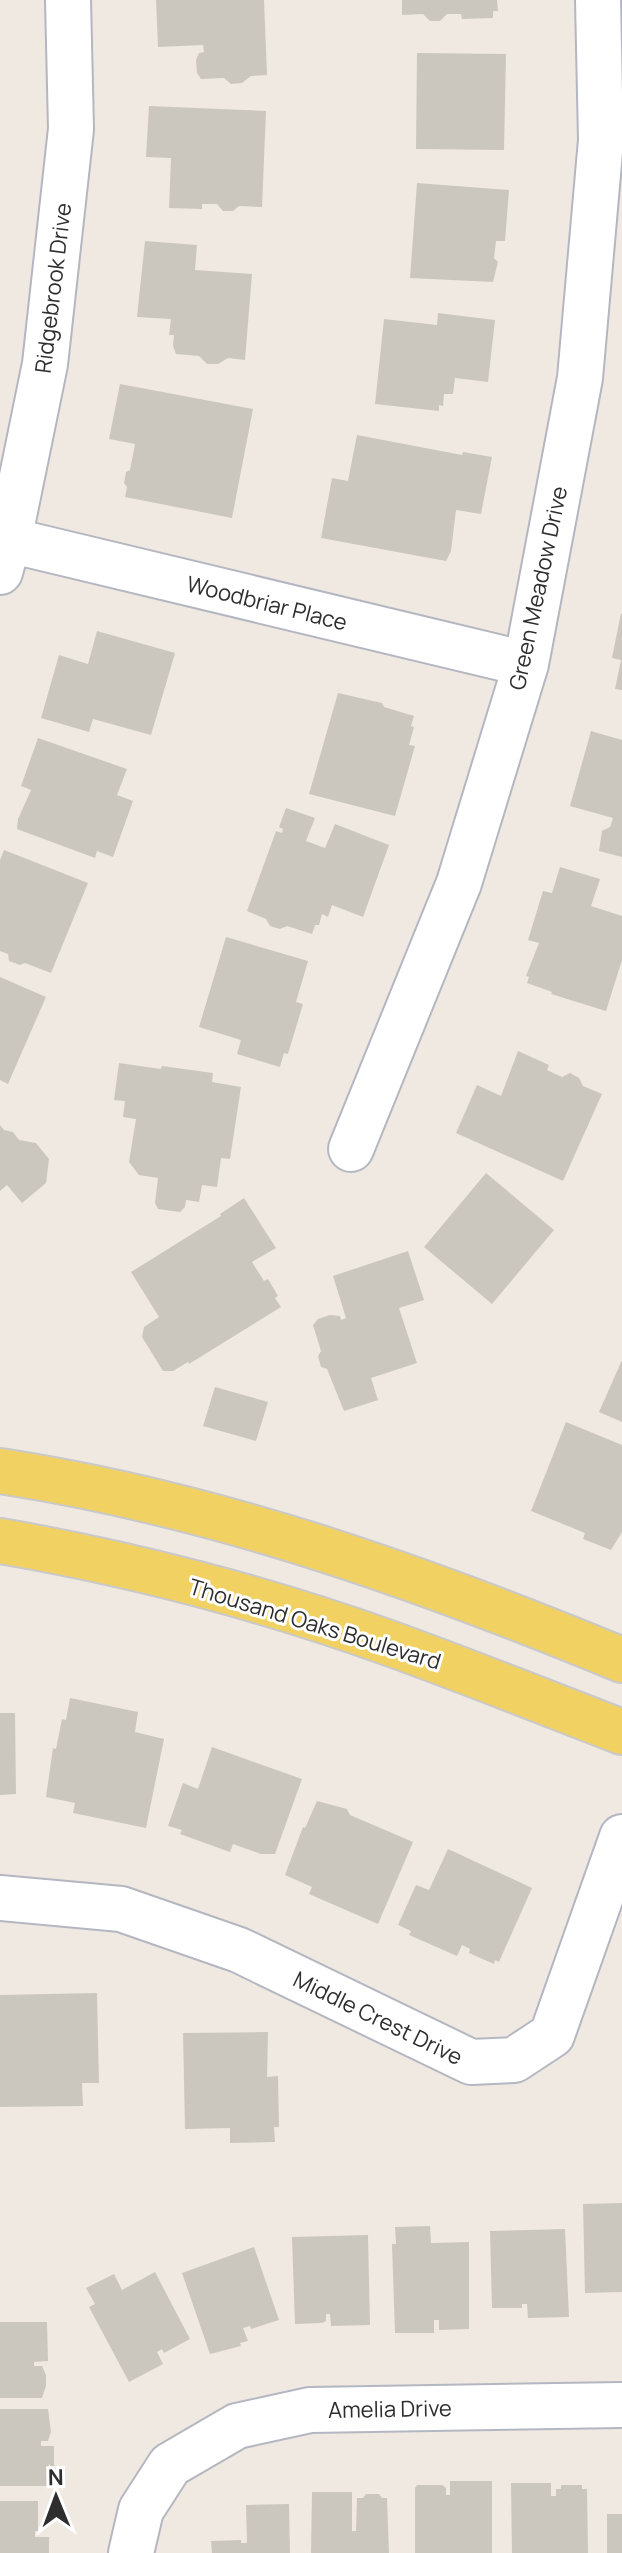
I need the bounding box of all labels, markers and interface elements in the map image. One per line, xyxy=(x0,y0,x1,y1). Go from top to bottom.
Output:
street label: Ridgebrook Drive xyxy=(28,201,78,375)
street label: Green Meadow Drive xyxy=(502,483,574,693)
street label: Woodbriar Place xyxy=(184,569,350,637)
street label: Thousand Oaks Boulevard xyxy=(185,1571,445,1677)
street label: Middle Crest Drive xyxy=(288,1964,468,2072)
street label: Amelia Drive xyxy=(328,2393,452,2425)
north arrow xyxy=(16,2457,96,2537)
text: N xyxy=(47,2462,64,2492)

